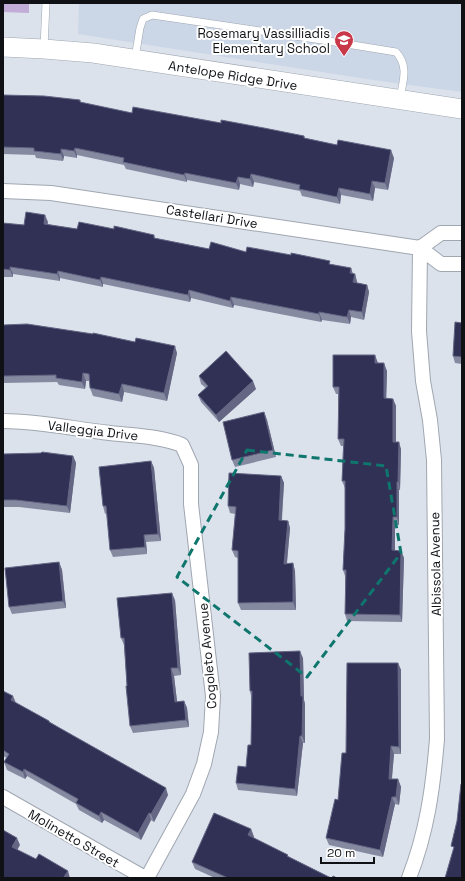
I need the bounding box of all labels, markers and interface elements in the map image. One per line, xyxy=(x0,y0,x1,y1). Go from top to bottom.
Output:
place label: Rosemary Vassilliadis Elementary School xyxy=(197,25,330,57)
school or university icon: Rosemary Vassilliadis Elementary School xyxy=(333,29,355,57)
street label: Antelope Ridge Drive xyxy=(167,57,299,94)
street label: Castellari Drive xyxy=(165,201,259,232)
street label: Valleggia Drive xyxy=(47,417,139,444)
street label: Albissola Avenue xyxy=(426,512,445,616)
street label: Cogoleto Avenue xyxy=(194,602,221,710)
street label: Molinetto Street xyxy=(25,805,122,871)
scale bar xyxy=(321,839,374,865)
text: 20 m xyxy=(327,845,355,861)

